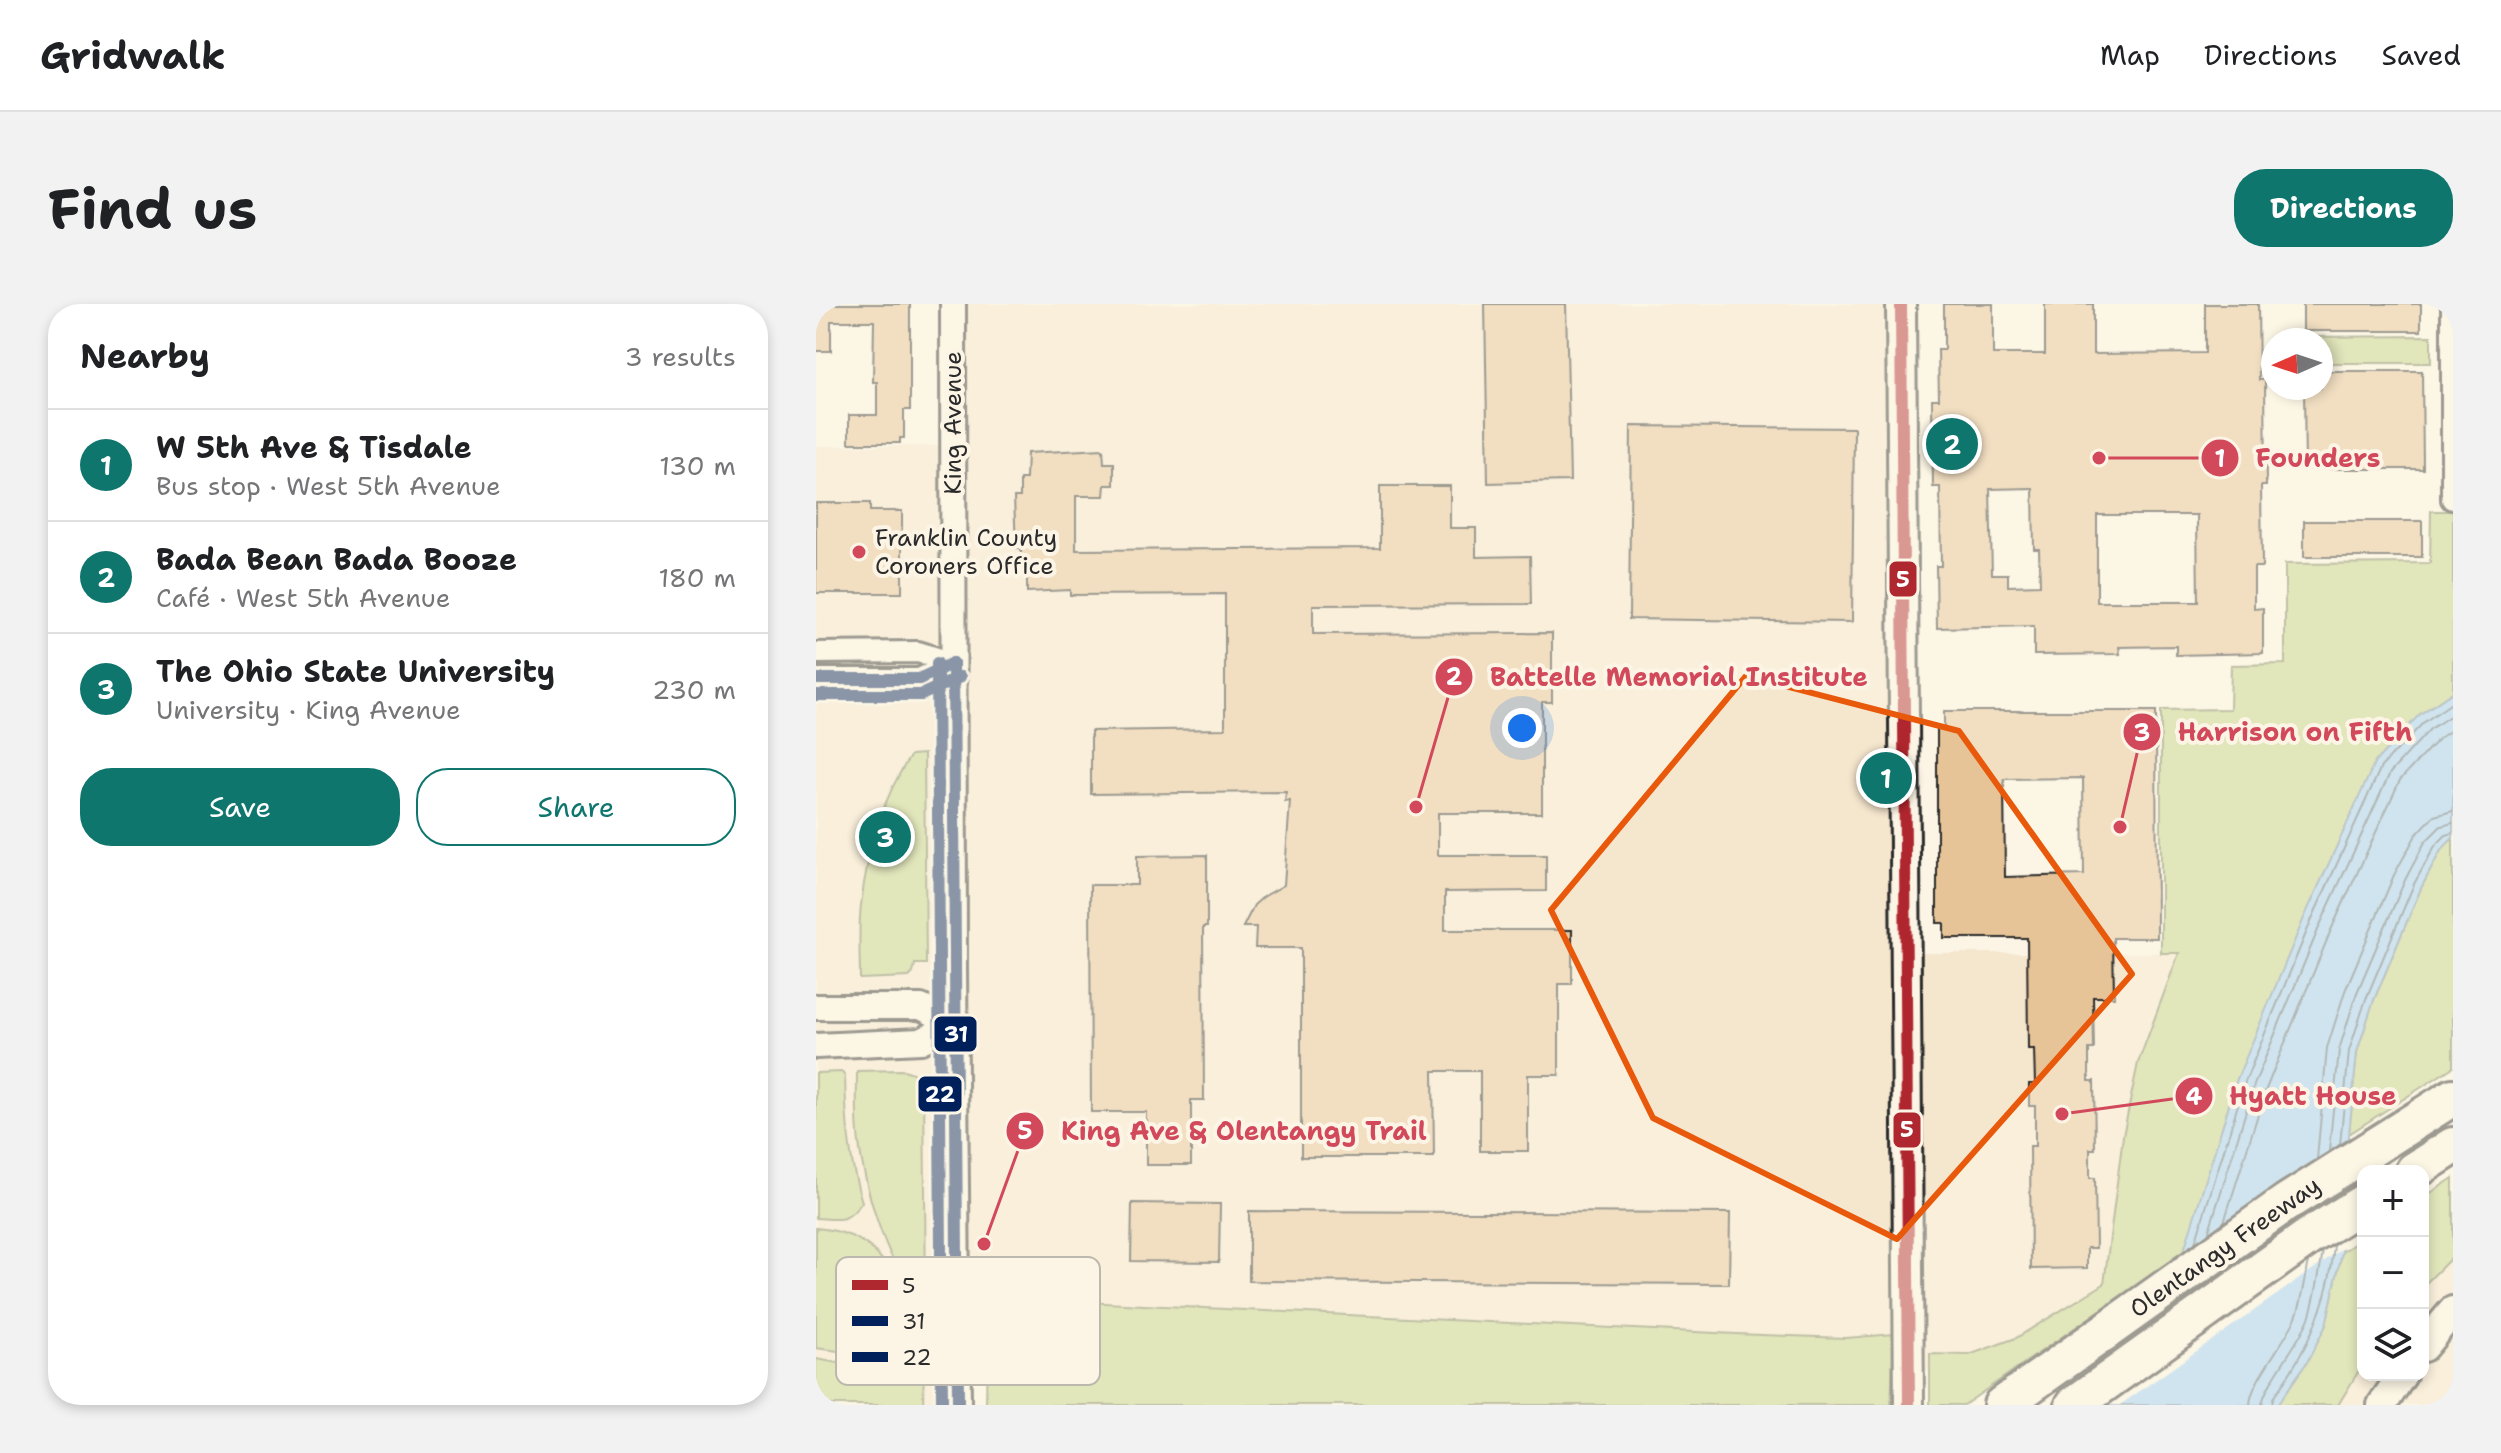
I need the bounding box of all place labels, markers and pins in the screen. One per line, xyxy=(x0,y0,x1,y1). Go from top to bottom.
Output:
pin: 2 xyxy=(1926,414,1978,474)
callout: Founders xyxy=(2200,433,2397,483)
place label: Franklin County Coroners Office xyxy=(875,522,1057,582)
marker: Franklin County Coroners Office xyxy=(850,543,868,561)
callout: Battelle Memorial Institute xyxy=(1434,652,1884,702)
callout: Harrison on Fifth xyxy=(2122,707,2428,757)
pin: 1 xyxy=(1860,748,1912,808)
pin: 3 xyxy=(859,807,911,867)
callout: Hyatt House xyxy=(2174,1071,2413,1121)
callout: King Ave & Olentangy Trail xyxy=(1005,1106,1443,1156)

